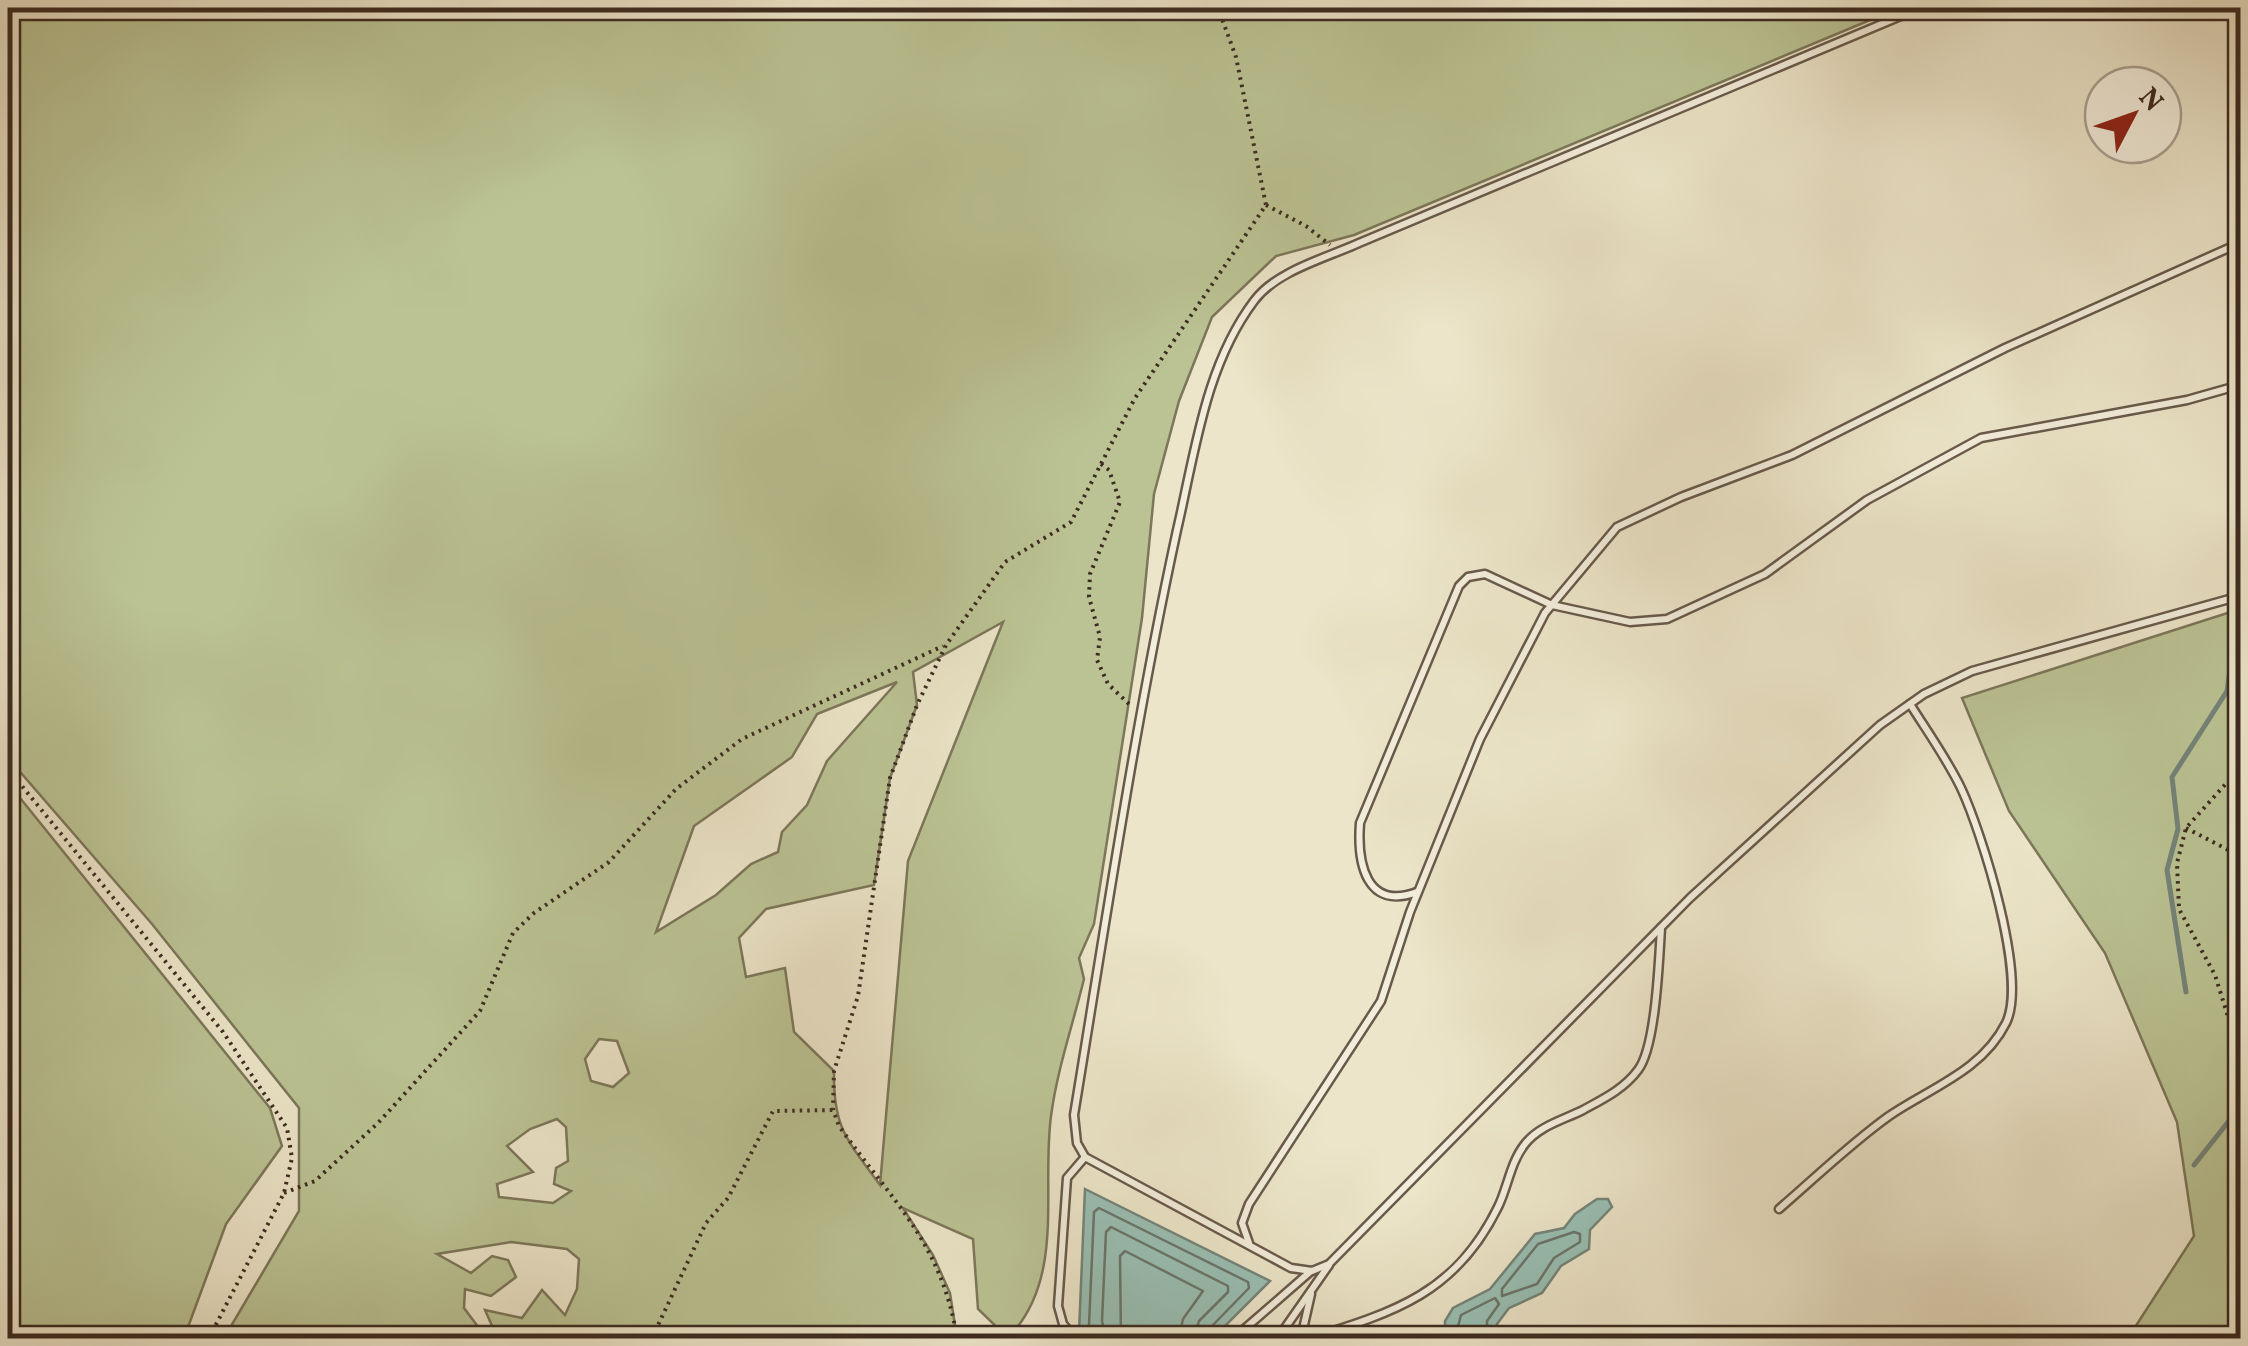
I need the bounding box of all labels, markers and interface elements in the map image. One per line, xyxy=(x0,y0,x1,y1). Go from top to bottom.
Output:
north arrow xyxy=(2083,65,2183,165)
text: N xyxy=(2129,80,2171,121)

